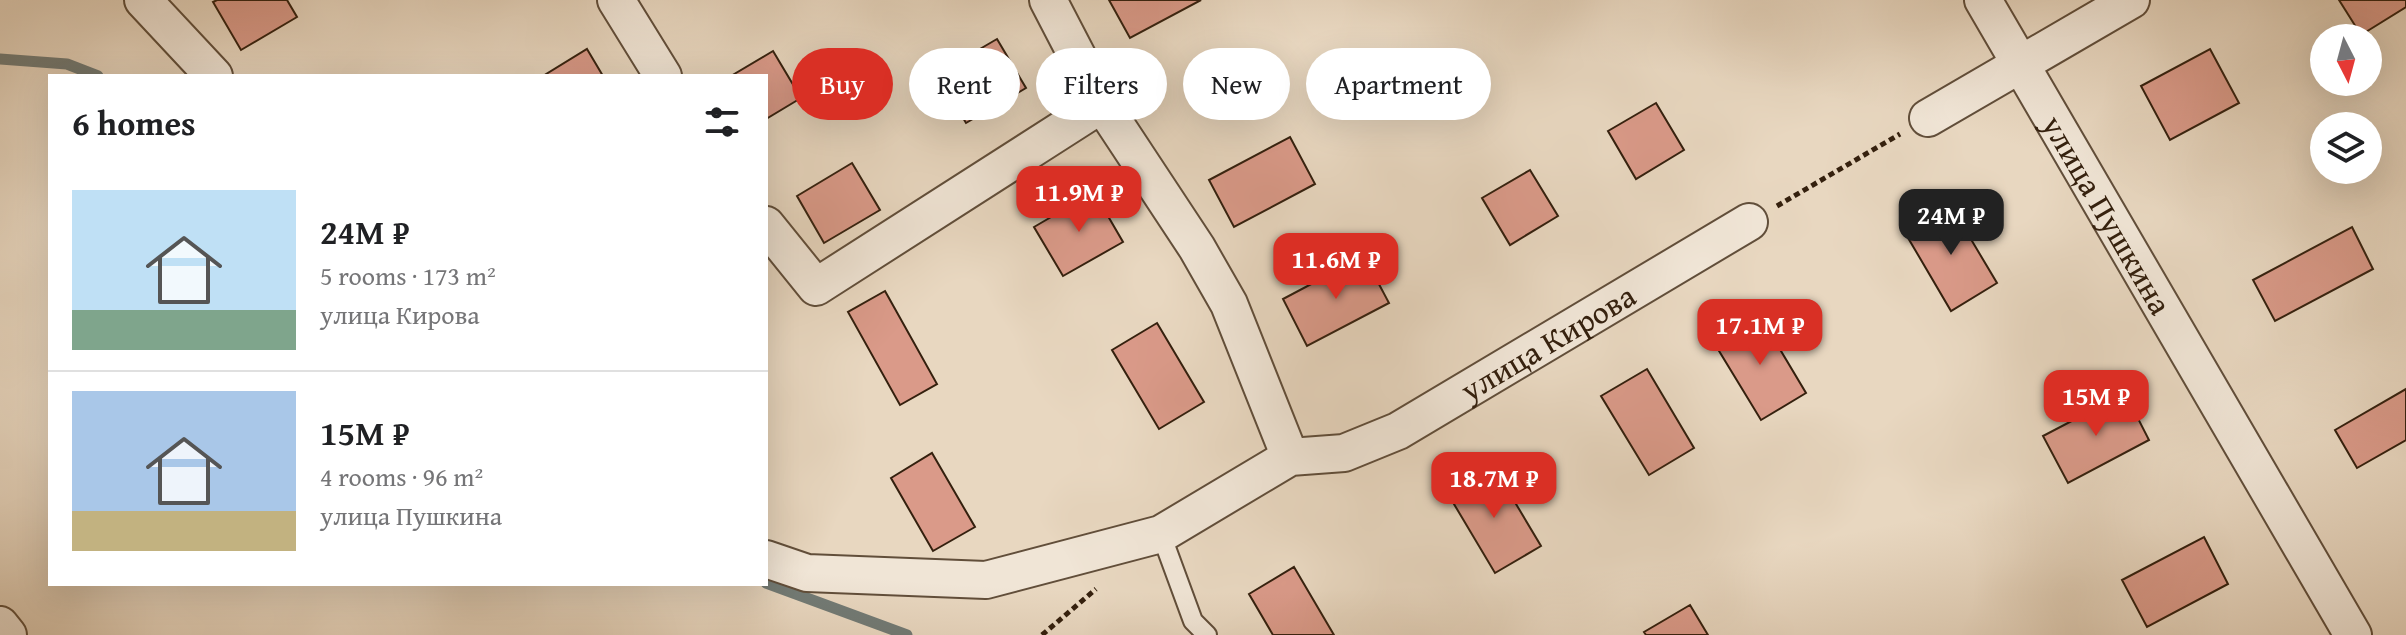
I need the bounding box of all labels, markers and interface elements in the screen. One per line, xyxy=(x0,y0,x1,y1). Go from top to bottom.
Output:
north arrow xyxy=(2310,24,2382,96)
map controls xyxy=(2310,24,2382,184)
chip: Buy xyxy=(792,48,893,120)
chip: Rent xyxy=(909,48,1020,120)
chip: Filters xyxy=(1036,48,1167,120)
chip: New xyxy=(1183,48,1290,120)
chip: Apartment xyxy=(1306,48,1491,120)
text: 6 homes xyxy=(72,98,196,147)
icon: filters xyxy=(700,100,744,144)
street label: улица Пушкина xyxy=(2031,105,2185,324)
button: layers xyxy=(2310,112,2382,184)
pin: 11.9M ₽ xyxy=(1005,166,1153,234)
text: 11.9M ₽ xyxy=(1034,172,1124,211)
pin: 24M ₽ xyxy=(1895,189,2007,257)
text: 24M ₽ xyxy=(1917,195,1985,234)
text: 24M ₽ xyxy=(320,207,410,256)
icon: home xyxy=(136,222,232,318)
pin: 11.6M ₽ xyxy=(1262,233,1410,301)
text: 11.6M ₽ xyxy=(1291,239,1381,278)
text: 5 rooms · 173 m² xyxy=(320,256,496,295)
street label: улица Кирова xyxy=(1450,271,1645,413)
text: улица Кирова xyxy=(320,295,480,334)
pin: 17.1M ₽ xyxy=(1686,299,1834,367)
text: 17.1M ₽ xyxy=(1715,305,1805,344)
pin: 15M ₽ xyxy=(2040,370,2152,438)
text: 15M ₽ xyxy=(2062,376,2130,415)
text: 15M ₽ xyxy=(320,408,410,457)
icon: home xyxy=(136,423,232,519)
pin: 18.7M ₽ xyxy=(1420,452,1568,520)
text: 4 rooms · 96 m² xyxy=(320,457,483,496)
text: 18.7M ₽ xyxy=(1449,458,1539,497)
text: улица Пушкина xyxy=(320,496,502,535)

